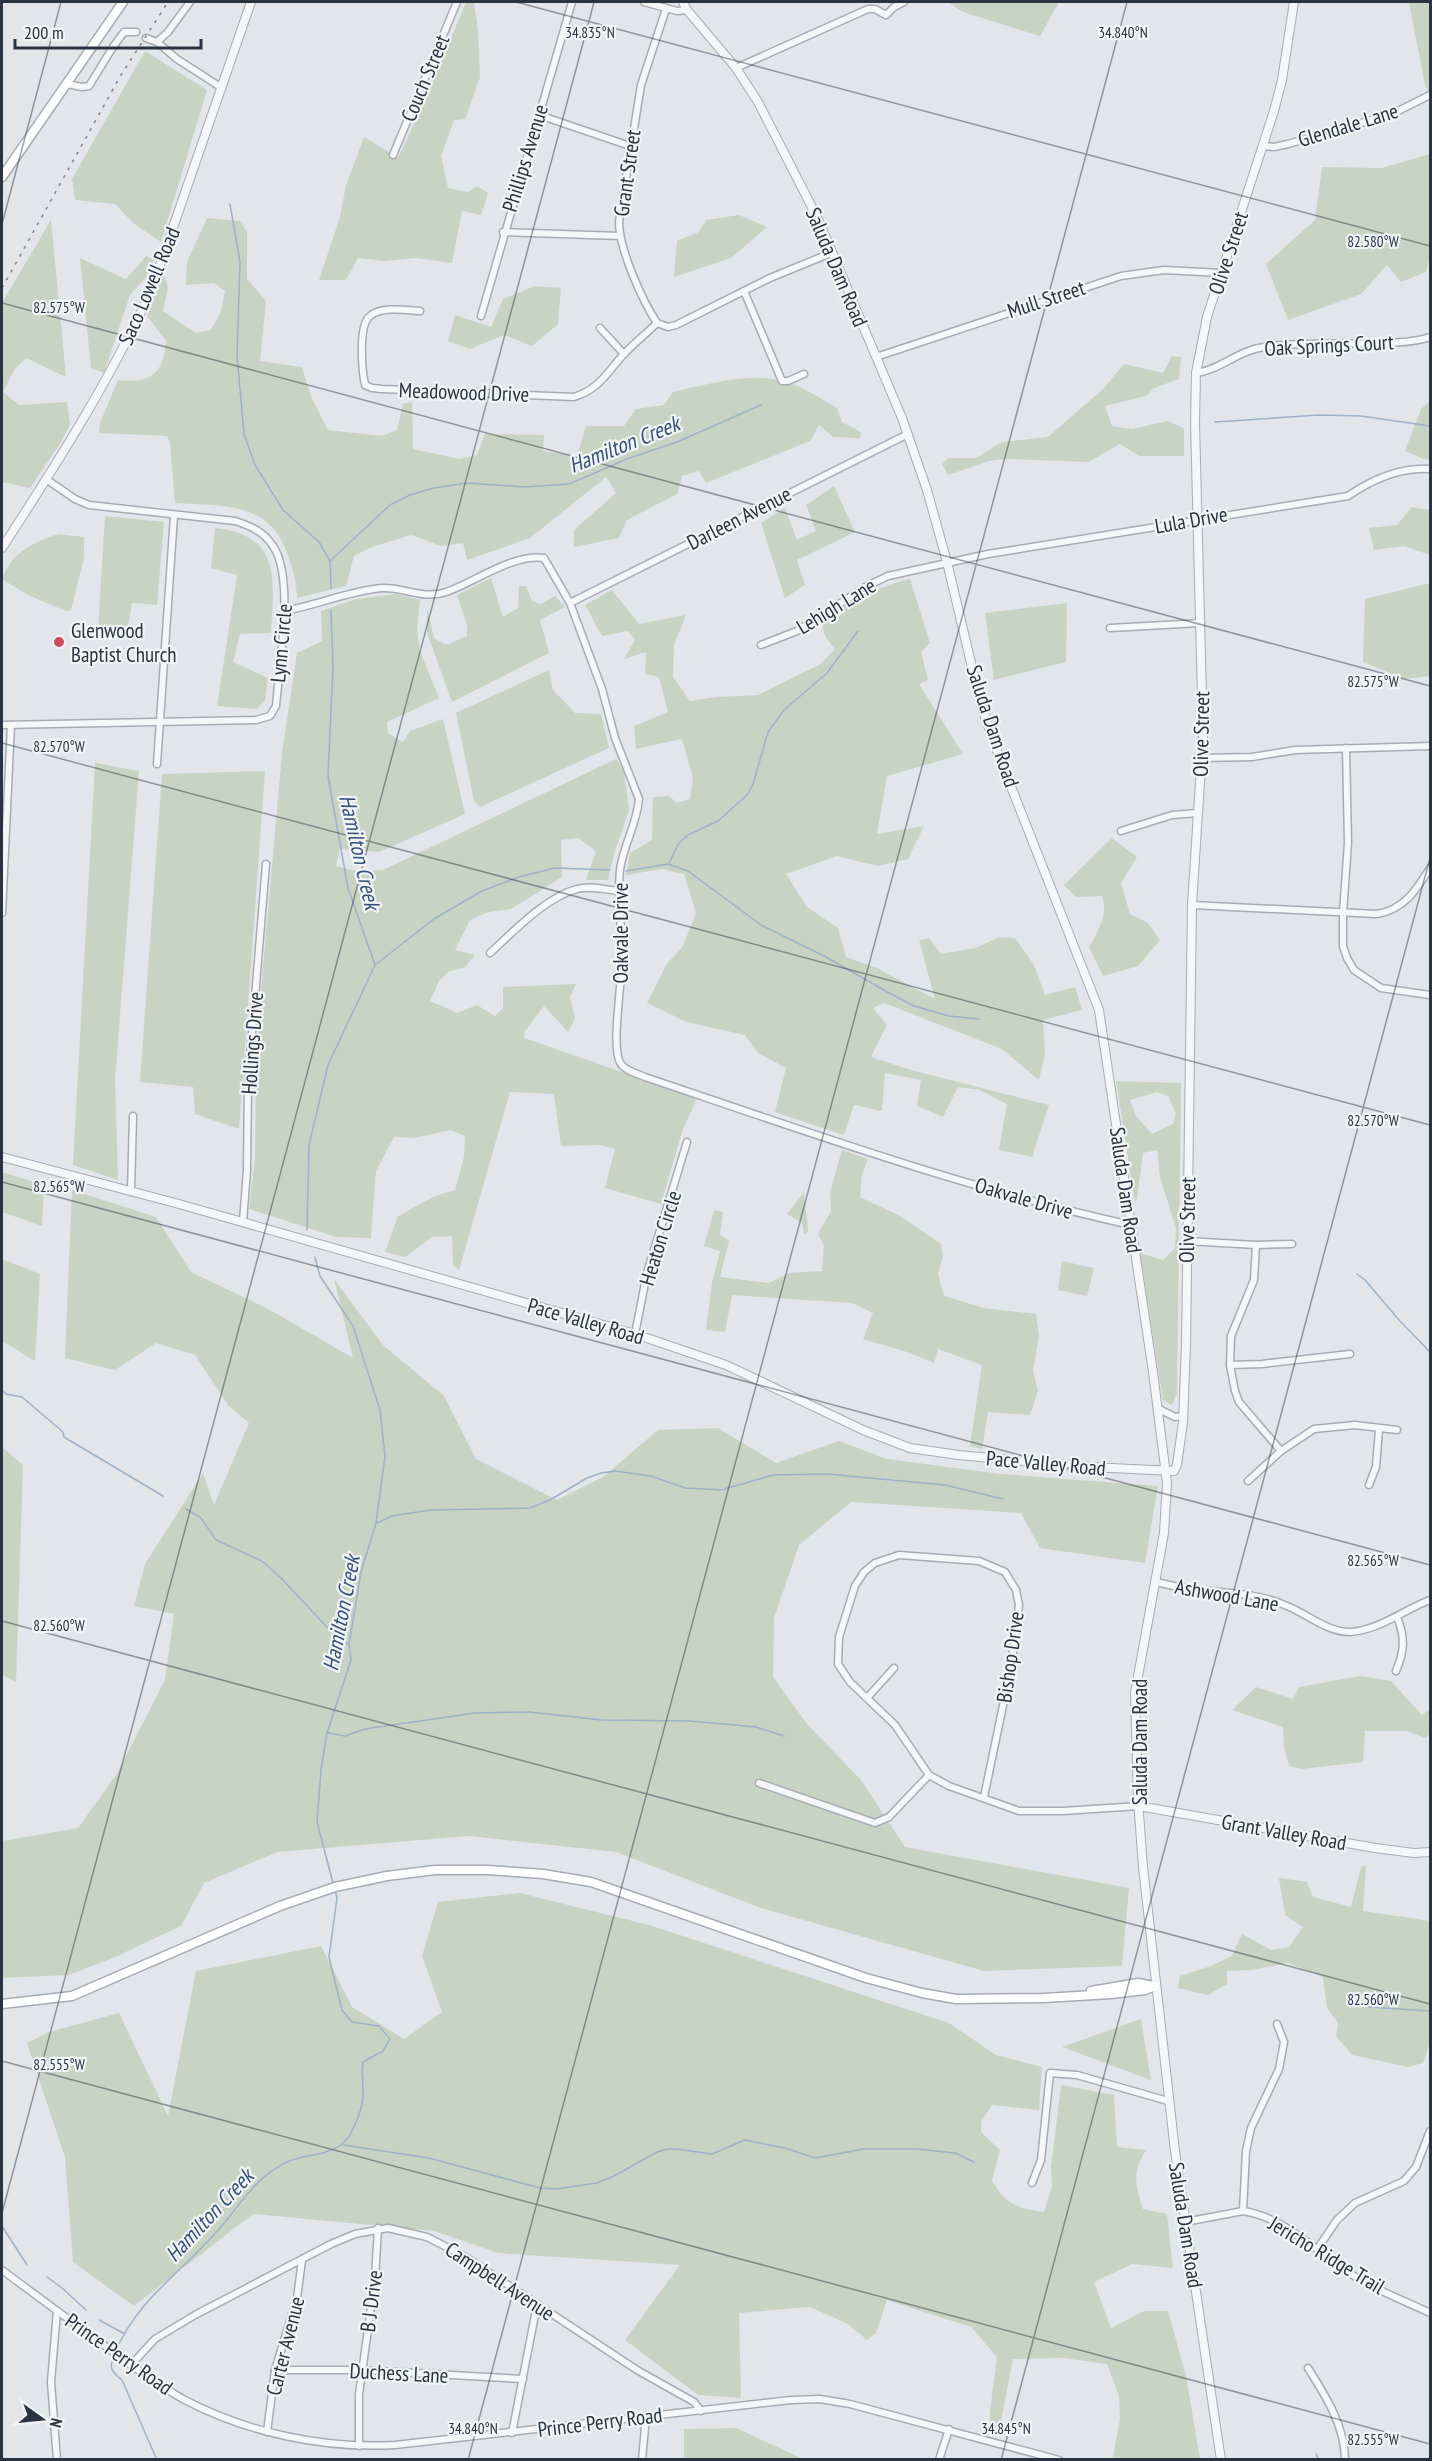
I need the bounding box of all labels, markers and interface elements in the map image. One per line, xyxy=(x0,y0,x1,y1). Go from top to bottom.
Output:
scale bar xyxy=(15,12,201,50)
text: 200 m xyxy=(24,21,64,44)
text: 34.835°N xyxy=(565,23,615,42)
text: 34.840°N xyxy=(1098,23,1148,42)
street label: Couch Street xyxy=(395,30,455,126)
street label: Glendale Lane xyxy=(1295,97,1401,153)
street label: Phillips Avenue xyxy=(496,101,554,215)
street label: Grant Street xyxy=(608,128,646,218)
street label: Saluda Dam Road xyxy=(800,203,874,331)
street label: Olive Street xyxy=(1202,208,1254,298)
street label: Saco Lowell Road xyxy=(112,223,186,349)
text: 82.580°W xyxy=(1347,232,1399,251)
street label: Mull Street xyxy=(1004,274,1089,324)
text: 82.575°W xyxy=(33,298,85,317)
street label: Oak Springs Court xyxy=(1264,328,1395,362)
street label: Meadowood Drive xyxy=(398,376,530,408)
water label: Hamilton Creek xyxy=(565,408,686,479)
street label: Darleen Avenue xyxy=(682,480,796,556)
street label: Lula Drive xyxy=(1152,500,1230,540)
street label: Lehigh Lane xyxy=(791,572,881,640)
street label: Lynn Circle xyxy=(264,603,298,683)
place label: Glenwood Baptist Church xyxy=(71,617,177,668)
marker: Glenwood Baptist Church xyxy=(52,635,66,649)
street label: Saluda Dam Road xyxy=(961,662,1025,790)
text: 82.575°W xyxy=(1347,672,1399,691)
street label: Olive Street xyxy=(1187,691,1215,777)
text: 82.570°W xyxy=(33,737,85,756)
water label: Hamilton Creek xyxy=(333,792,387,914)
street label: Oakvale Drive xyxy=(607,883,634,983)
street label: Hollings Drive xyxy=(235,991,269,1095)
text: 82.570°W xyxy=(1347,1111,1399,1130)
street label: Saluda Dam Road xyxy=(1104,1125,1148,1255)
street label: Oakvale Drive xyxy=(972,1171,1076,1225)
text: 82.565°W xyxy=(33,1177,85,1196)
street label: Olive Street xyxy=(1173,1177,1201,1263)
street label: Heaton Circle xyxy=(633,1187,687,1289)
street label: Pace Valley Road xyxy=(525,1291,647,1351)
street label: Pace Valley Road xyxy=(985,1444,1107,1482)
water label: Hamilton Creek xyxy=(316,1551,366,1673)
text: 82.565°W xyxy=(1347,1551,1399,1570)
street label: Ashwood Lane xyxy=(1173,1573,1281,1617)
street label: Bishop Drive xyxy=(990,1610,1030,1704)
text: 82.560°W xyxy=(33,1616,85,1635)
street label: Saluda Dam Road xyxy=(1126,1679,1153,1805)
street label: Grant Valley Road xyxy=(1219,1808,1349,1856)
text: 82.560°W xyxy=(1347,1990,1399,2009)
text: 82.555°W xyxy=(33,2055,85,2074)
street label: Saluda Dam Road xyxy=(1163,2160,1209,2290)
water label: Hamilton Creek xyxy=(159,2161,261,2267)
street label: Jericho Ridge Trail xyxy=(1263,2209,1390,2300)
street label: Campbell Avenue xyxy=(440,2236,560,2326)
street label: B J Drive xyxy=(354,2269,388,2333)
street label: Carter Avenue xyxy=(260,2294,310,2398)
street label: Prince Perry Road xyxy=(60,2307,178,2401)
street label: Duchess Lane xyxy=(349,2357,449,2389)
north arrow xyxy=(12,2389,72,2449)
street label: Prince Perry Road xyxy=(536,2401,664,2443)
text: N xyxy=(46,2416,67,2430)
text: 34.840°N xyxy=(448,2419,498,2438)
text: 34.845°N xyxy=(981,2419,1031,2438)
text: 82.555°W xyxy=(1347,2430,1399,2449)

